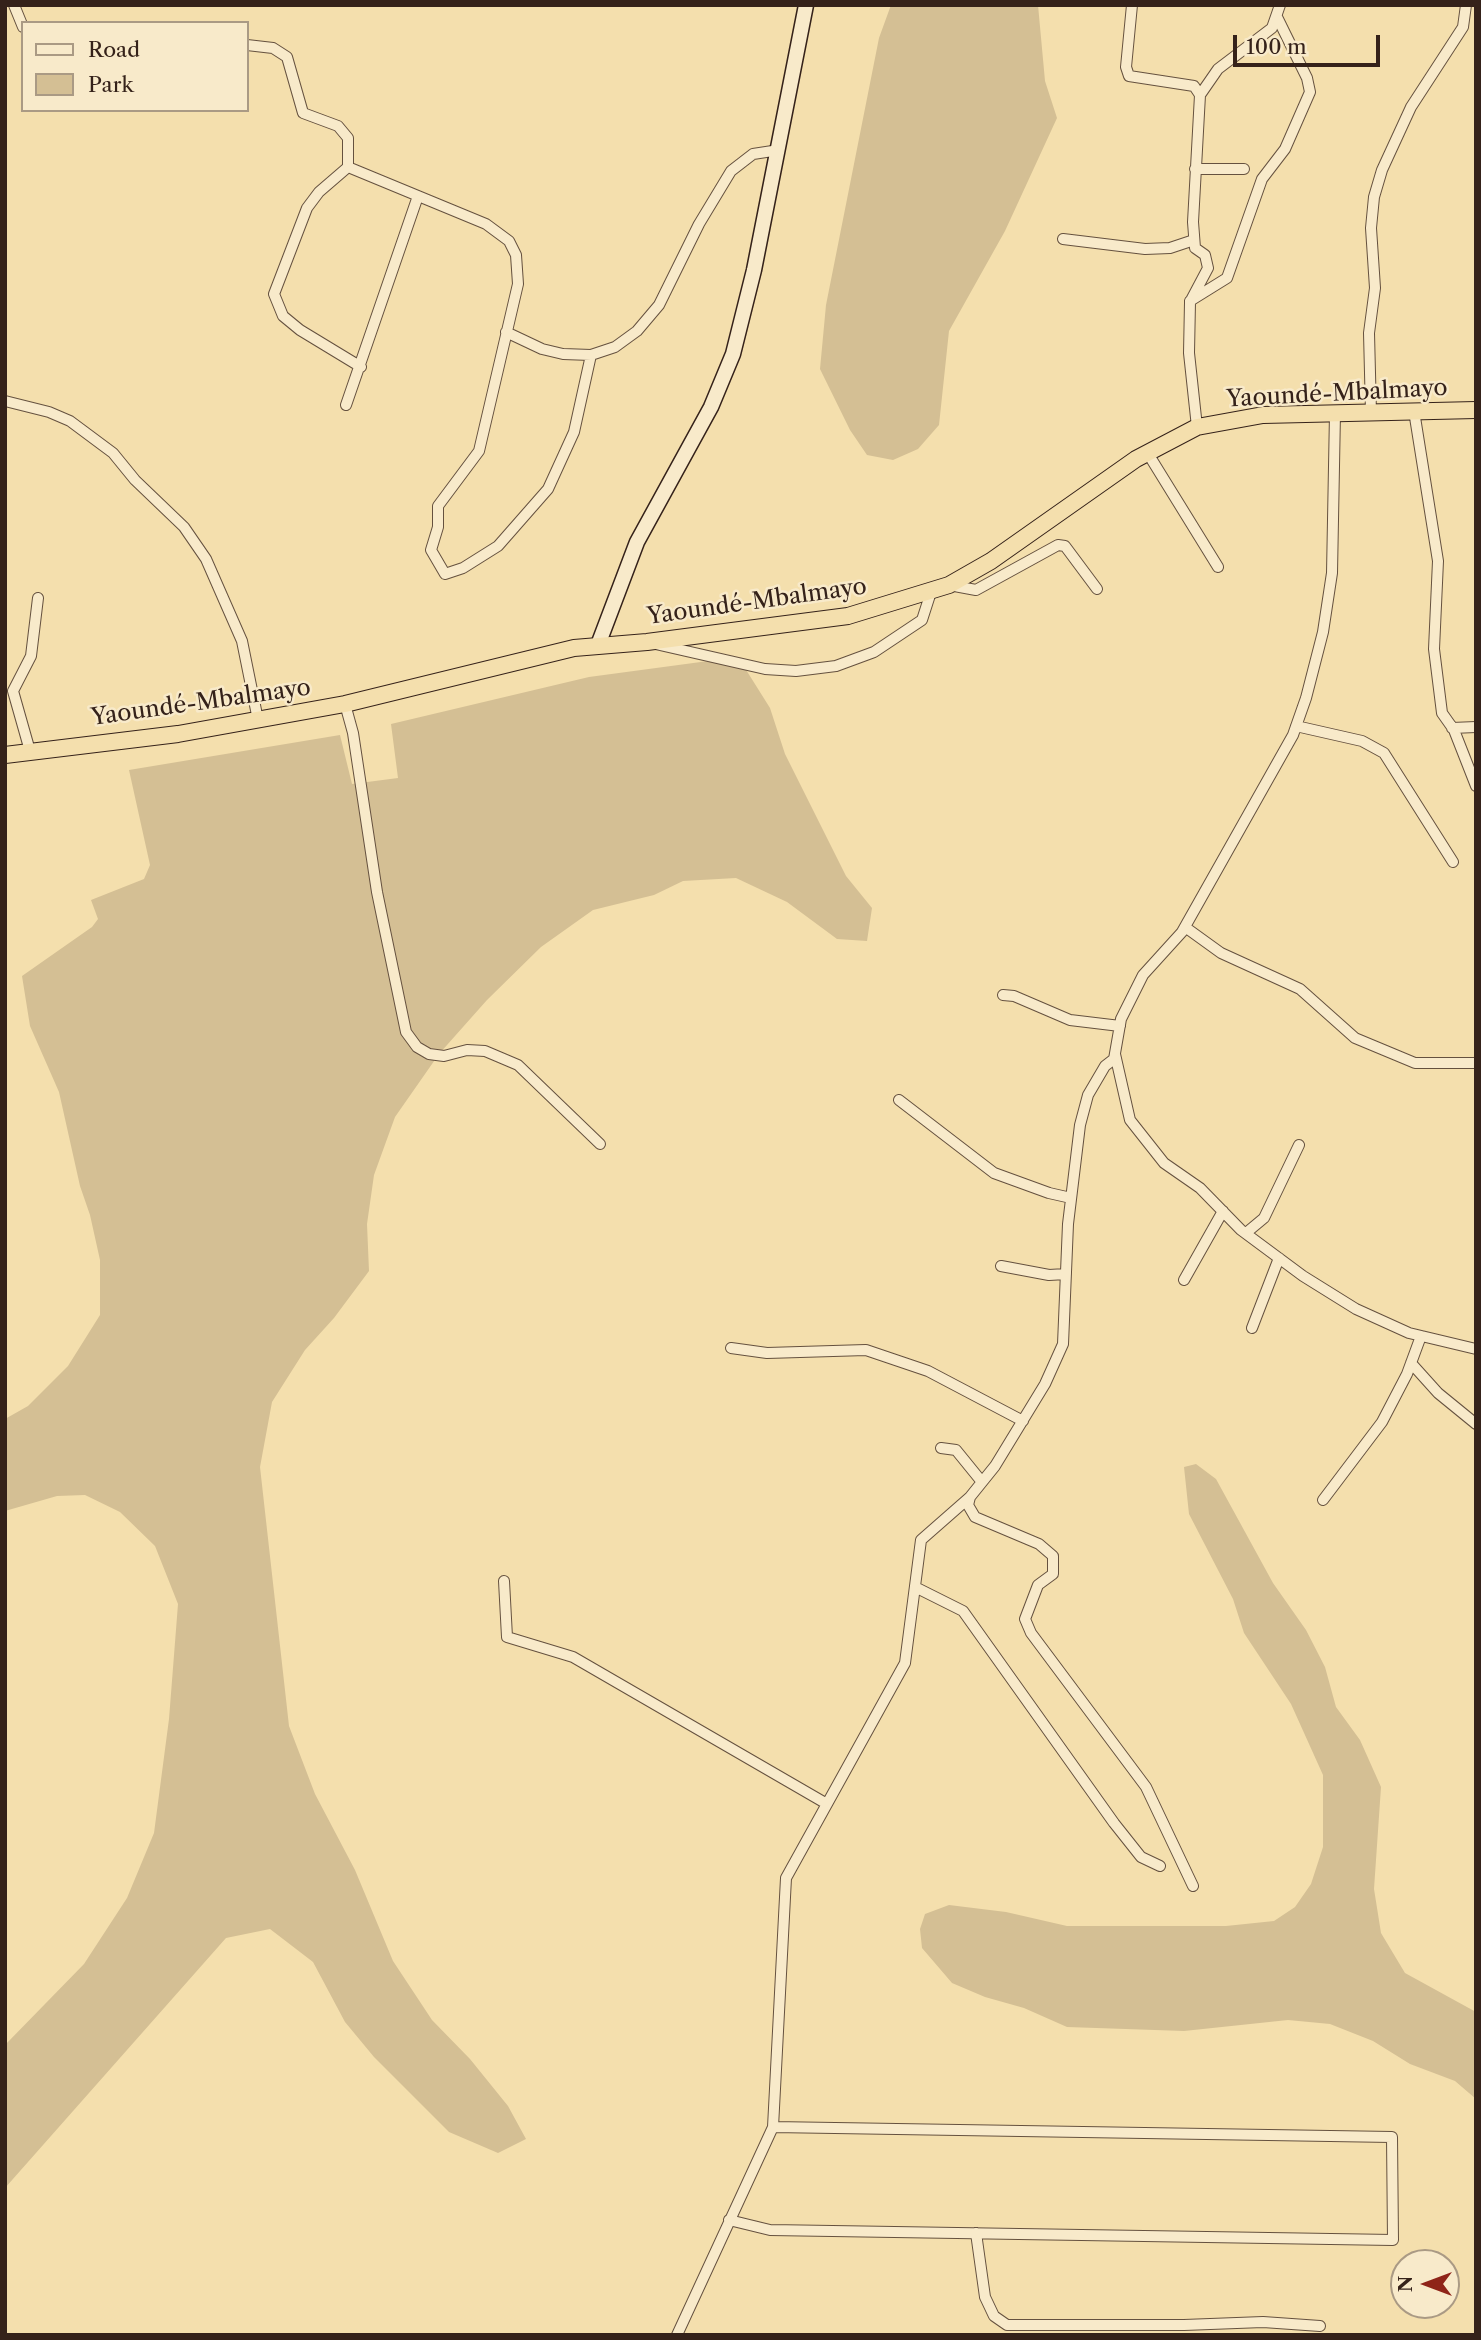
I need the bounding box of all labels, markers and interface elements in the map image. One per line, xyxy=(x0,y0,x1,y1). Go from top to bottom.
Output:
legend xyxy=(21,21,248,112)
scale bar xyxy=(1236,21,1383,65)
text: 100 m xyxy=(1246,34,1307,59)
text: Road xyxy=(88,37,140,62)
text: Park xyxy=(88,72,134,97)
street label: Yaoundé-Mbalmayo xyxy=(1226,374,1448,414)
street label: Yaoundé-Mbalmayo xyxy=(645,573,869,631)
street label: Yaoundé-Mbalmayo xyxy=(89,674,313,732)
north arrow xyxy=(1390,2249,1460,2319)
text: N xyxy=(1394,2276,1417,2292)

